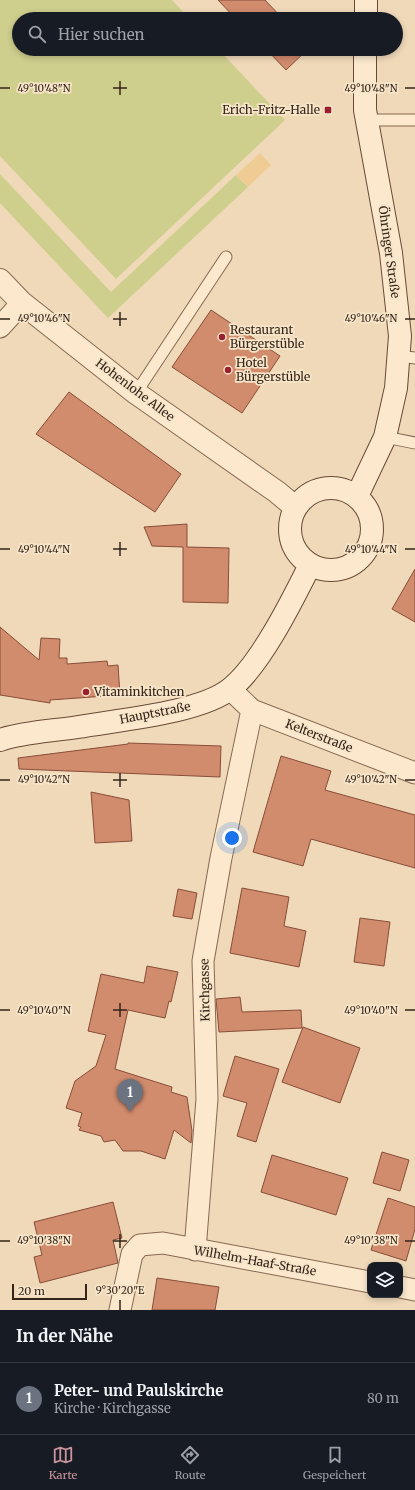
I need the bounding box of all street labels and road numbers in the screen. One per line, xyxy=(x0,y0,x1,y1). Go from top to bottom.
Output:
street label: Öhringer Straße xyxy=(376,205,403,299)
street label: Hohenlohe Allee xyxy=(93,355,178,424)
street label: Hauptstraße xyxy=(118,698,192,727)
street label: Kelterstraße xyxy=(283,716,355,755)
street label: Kirchgasse xyxy=(196,958,213,1022)
street label: Wilhelm-Haaf-Straße xyxy=(192,1242,317,1279)

